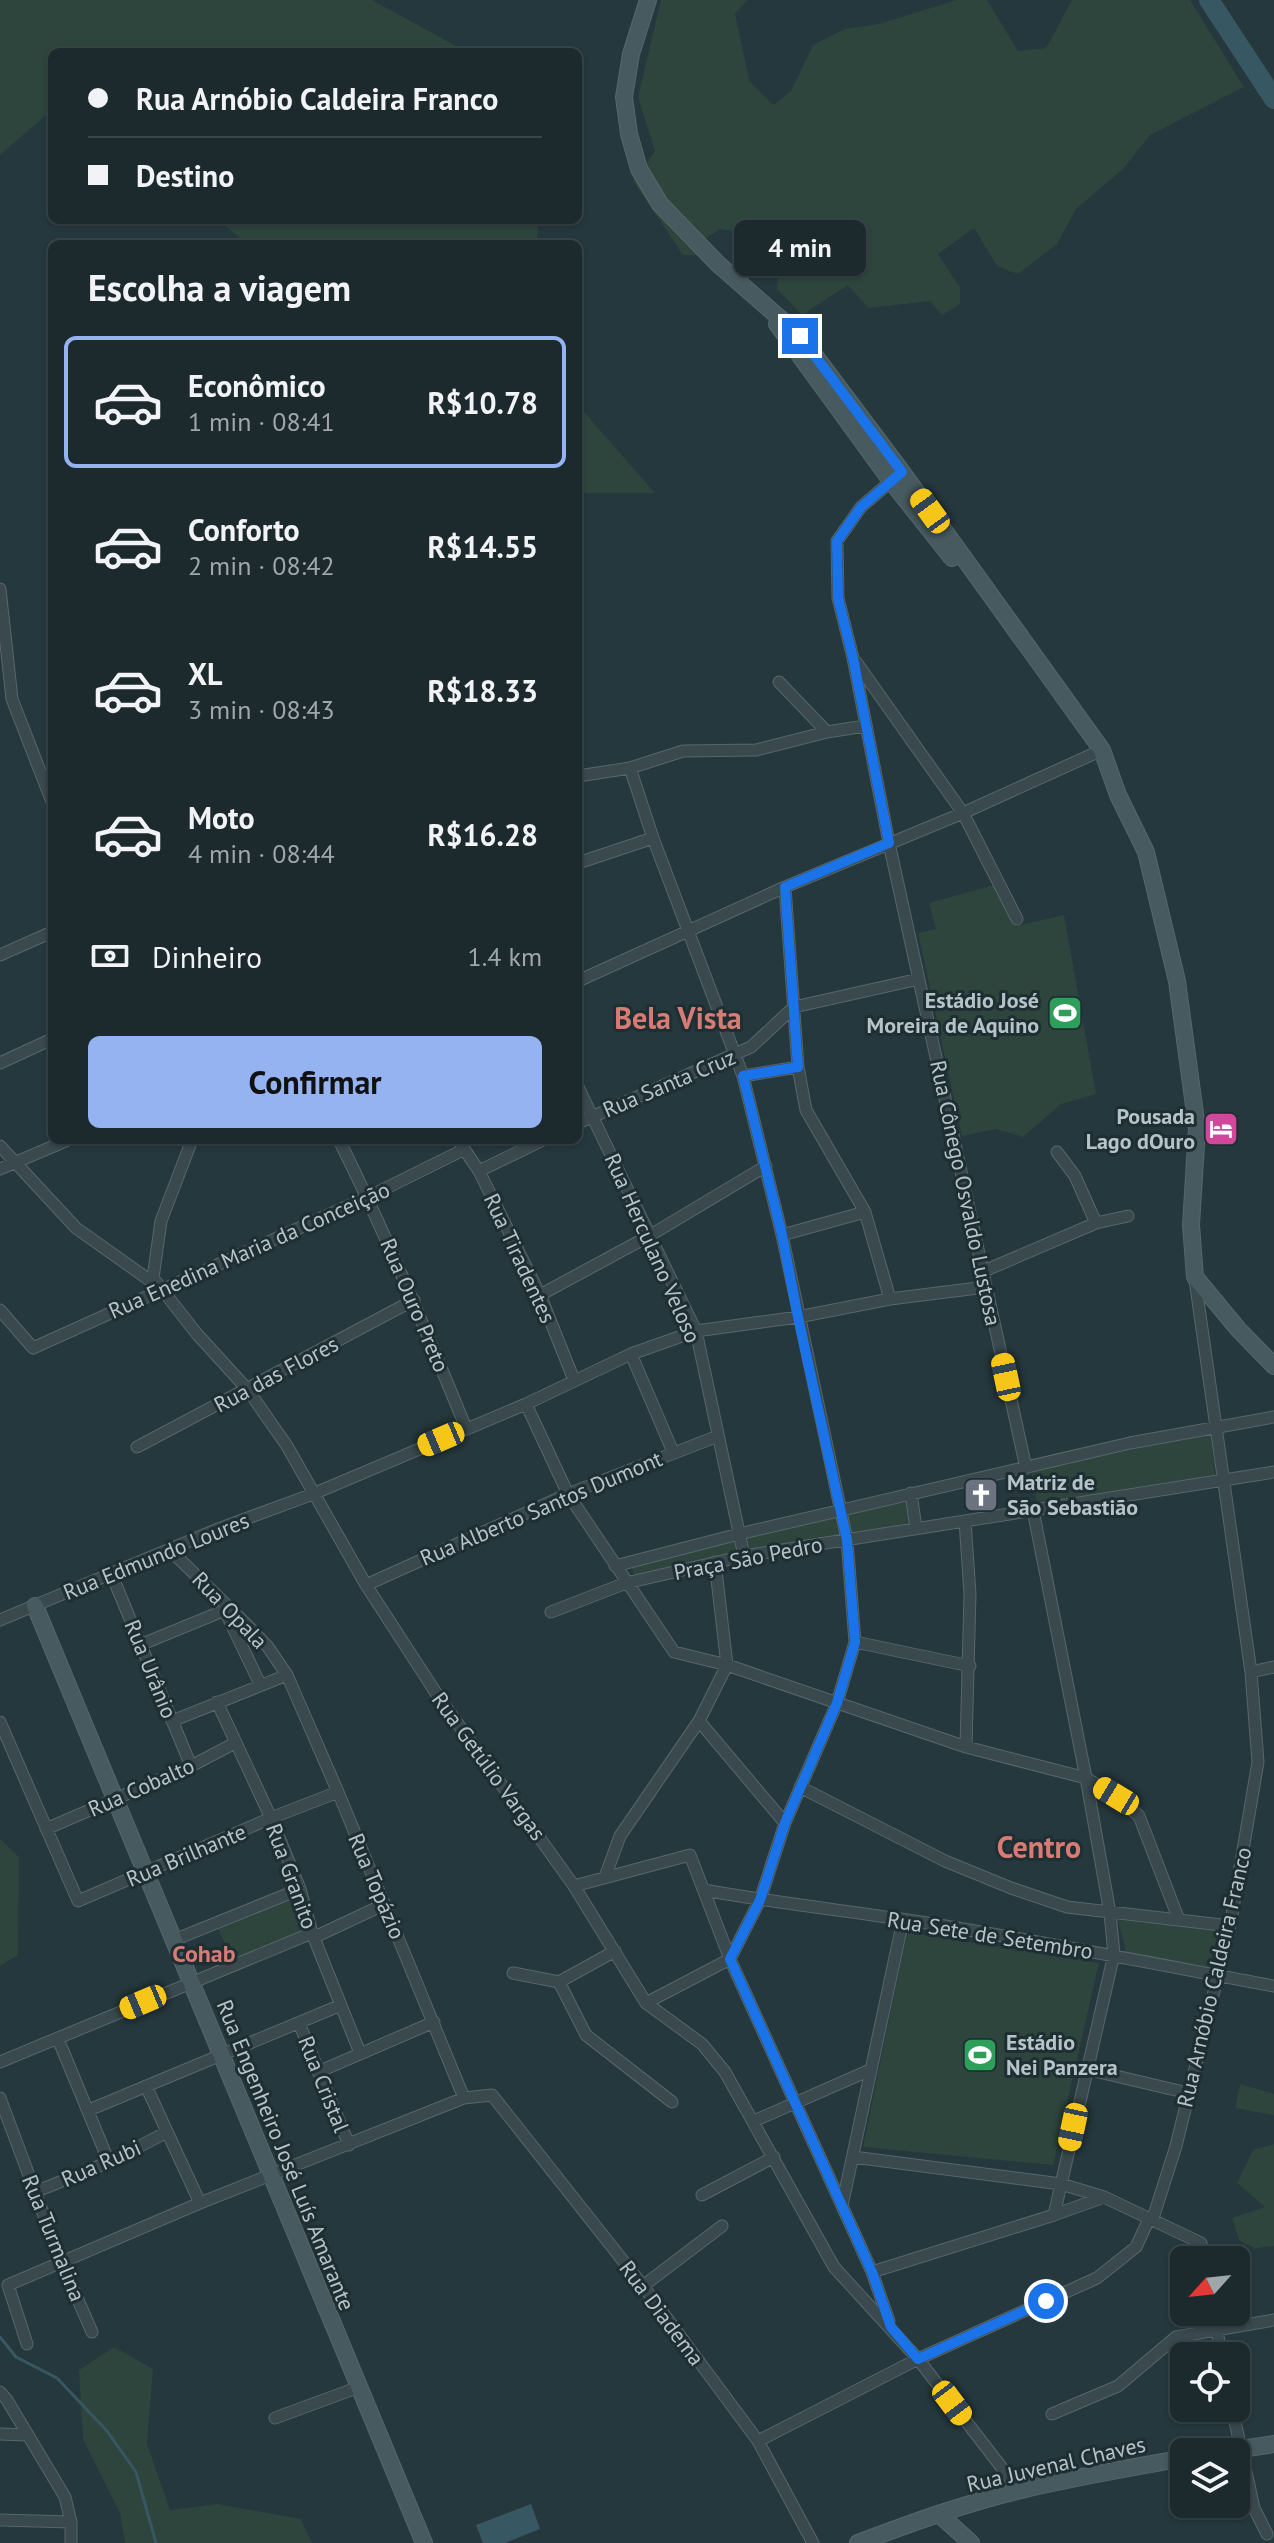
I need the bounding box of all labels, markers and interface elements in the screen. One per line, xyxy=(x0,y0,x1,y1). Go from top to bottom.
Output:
text: Rua Arnóbio Caldeira Franco xyxy=(136,79,498,118)
text: Destino xyxy=(136,156,234,195)
callout: 4 min xyxy=(734,220,866,276)
text: 4 min xyxy=(768,231,832,264)
text: Escolha a viagem xyxy=(88,264,351,311)
route end xyxy=(782,318,818,354)
icon: car xyxy=(92,366,164,438)
text: Econômico xyxy=(188,366,326,405)
text: R$10.78 xyxy=(428,383,538,422)
text: 1 min · 08:41 xyxy=(188,405,335,438)
car xyxy=(906,485,954,537)
icon: car xyxy=(92,510,164,582)
text: Conforto xyxy=(188,510,300,549)
text: R$14.55 xyxy=(428,527,538,566)
text: 2 min · 08:42 xyxy=(188,549,335,582)
icon: car xyxy=(92,654,164,726)
text: XL xyxy=(188,654,222,693)
text: R$18.33 xyxy=(428,671,538,710)
text: 3 min · 08:43 xyxy=(188,693,335,726)
icon: car xyxy=(92,798,164,870)
text: Moto xyxy=(188,798,255,837)
text: R$16.28 xyxy=(428,815,538,854)
text: 4 min · 08:44 xyxy=(188,837,335,870)
icon: cash xyxy=(88,934,132,978)
text: Dinheiro xyxy=(152,937,262,976)
text: 1.4 km xyxy=(468,940,542,973)
place label: Estádio José Moreira de Aquino xyxy=(867,986,1039,1039)
sports icon: Estádio José Moreira de Aquino xyxy=(1046,994,1084,1032)
district label: Bela Vista xyxy=(614,998,742,1037)
button: Confirmar xyxy=(88,1036,542,1128)
street label: Rua Santa Cruz xyxy=(598,1042,740,1124)
street label: Rua Cônego Osvaldo Lustosa xyxy=(924,1058,1008,1328)
place label: Pousada Lago dOuro xyxy=(1086,1102,1195,1155)
hotel icon: Pousada Lago dOuro xyxy=(1202,1110,1240,1148)
street label: Rua Herculano Veloso xyxy=(599,1149,707,1347)
street label: Rua Enedina Maria da Conceição xyxy=(104,1175,394,1325)
street label: Rua Tiradentes xyxy=(478,1189,562,1327)
street label: Rua Ouro Preto xyxy=(374,1234,456,1376)
street label: Rua das Flores xyxy=(209,1329,343,1419)
car xyxy=(989,1351,1023,1403)
car xyxy=(414,1419,468,1459)
street label: Rua Alberto Santos Dumont xyxy=(416,1444,667,1572)
place label: Matriz de São Sebastião xyxy=(1007,1468,1138,1521)
church icon: Matriz de São Sebastião xyxy=(962,1476,1000,1514)
street label: Rua Edmundo Loures xyxy=(59,1506,253,1606)
street label: Praça São Pedro xyxy=(671,1530,825,1586)
street label: Rua Opala xyxy=(186,1565,274,1655)
street label: Rua Urânio xyxy=(119,1616,183,1722)
street label: Rua Getúlio Vargas xyxy=(426,1686,552,1846)
street label: Rua Cobalto xyxy=(84,1751,198,1823)
car xyxy=(1089,1773,1143,1819)
street label: Rua Brilhante xyxy=(122,1817,250,1893)
street label: Rua Granito xyxy=(260,1819,324,1933)
district label: Centro xyxy=(997,1827,1081,1866)
street label: Rua Topázio xyxy=(342,1829,412,1943)
street label: Rua Arnóbio Caldeira Franco xyxy=(1170,1844,1258,2110)
street label: Rua Sete de Setembro xyxy=(885,1905,1095,1965)
district label: Cohab xyxy=(172,1938,236,1969)
car xyxy=(116,1982,170,2022)
street label: Rua Engenheiro José Luís Amarante xyxy=(211,1996,361,2314)
place label: Estádio Nei Panzera xyxy=(1006,2028,1118,2081)
street label: Rua Cristal xyxy=(292,2032,356,2137)
sports icon: Estádio Nei Panzera xyxy=(961,2036,999,2074)
car xyxy=(1056,2101,1090,2153)
street label: Rua Rubi xyxy=(57,2133,145,2193)
street label: Rua Turmalina xyxy=(16,2171,92,2305)
north arrow xyxy=(1170,2246,1250,2326)
map controls xyxy=(1170,2246,1250,2518)
street label: Rua Diadema xyxy=(613,2255,711,2371)
route start xyxy=(1028,2283,1064,2319)
button: locate xyxy=(1170,2342,1250,2422)
car xyxy=(928,2377,976,2429)
street label: Rua Juvenal Chaves xyxy=(964,2430,1148,2498)
button: layers xyxy=(1170,2438,1250,2518)

